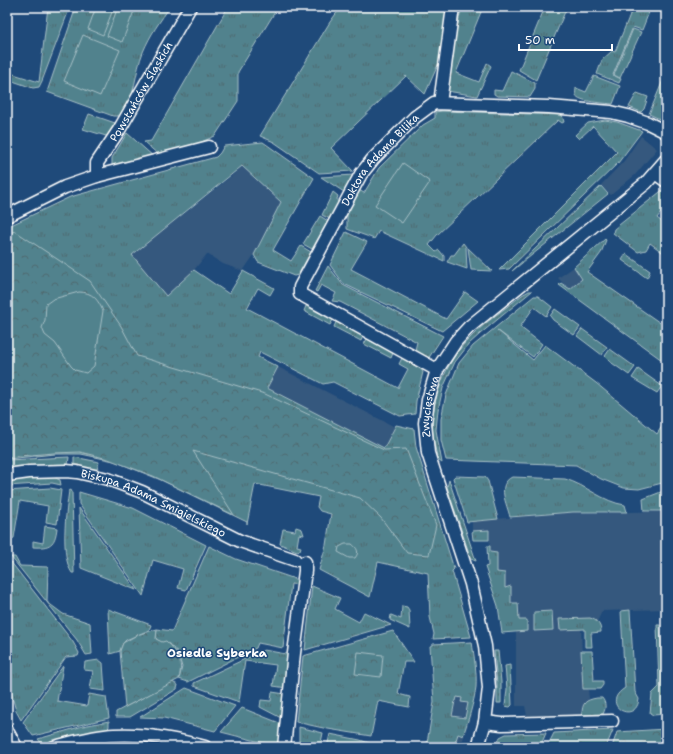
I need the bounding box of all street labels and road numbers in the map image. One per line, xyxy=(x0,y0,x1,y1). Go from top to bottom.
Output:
street label: Powstańców Śląskich xyxy=(106,39,176,145)
street label: Doktora Adama Bilika xyxy=(338,110,423,209)
street label: Zwycięstwa xyxy=(418,374,443,438)
street label: Biskupa Adama Śmigielskiego xyxy=(79,466,229,541)

